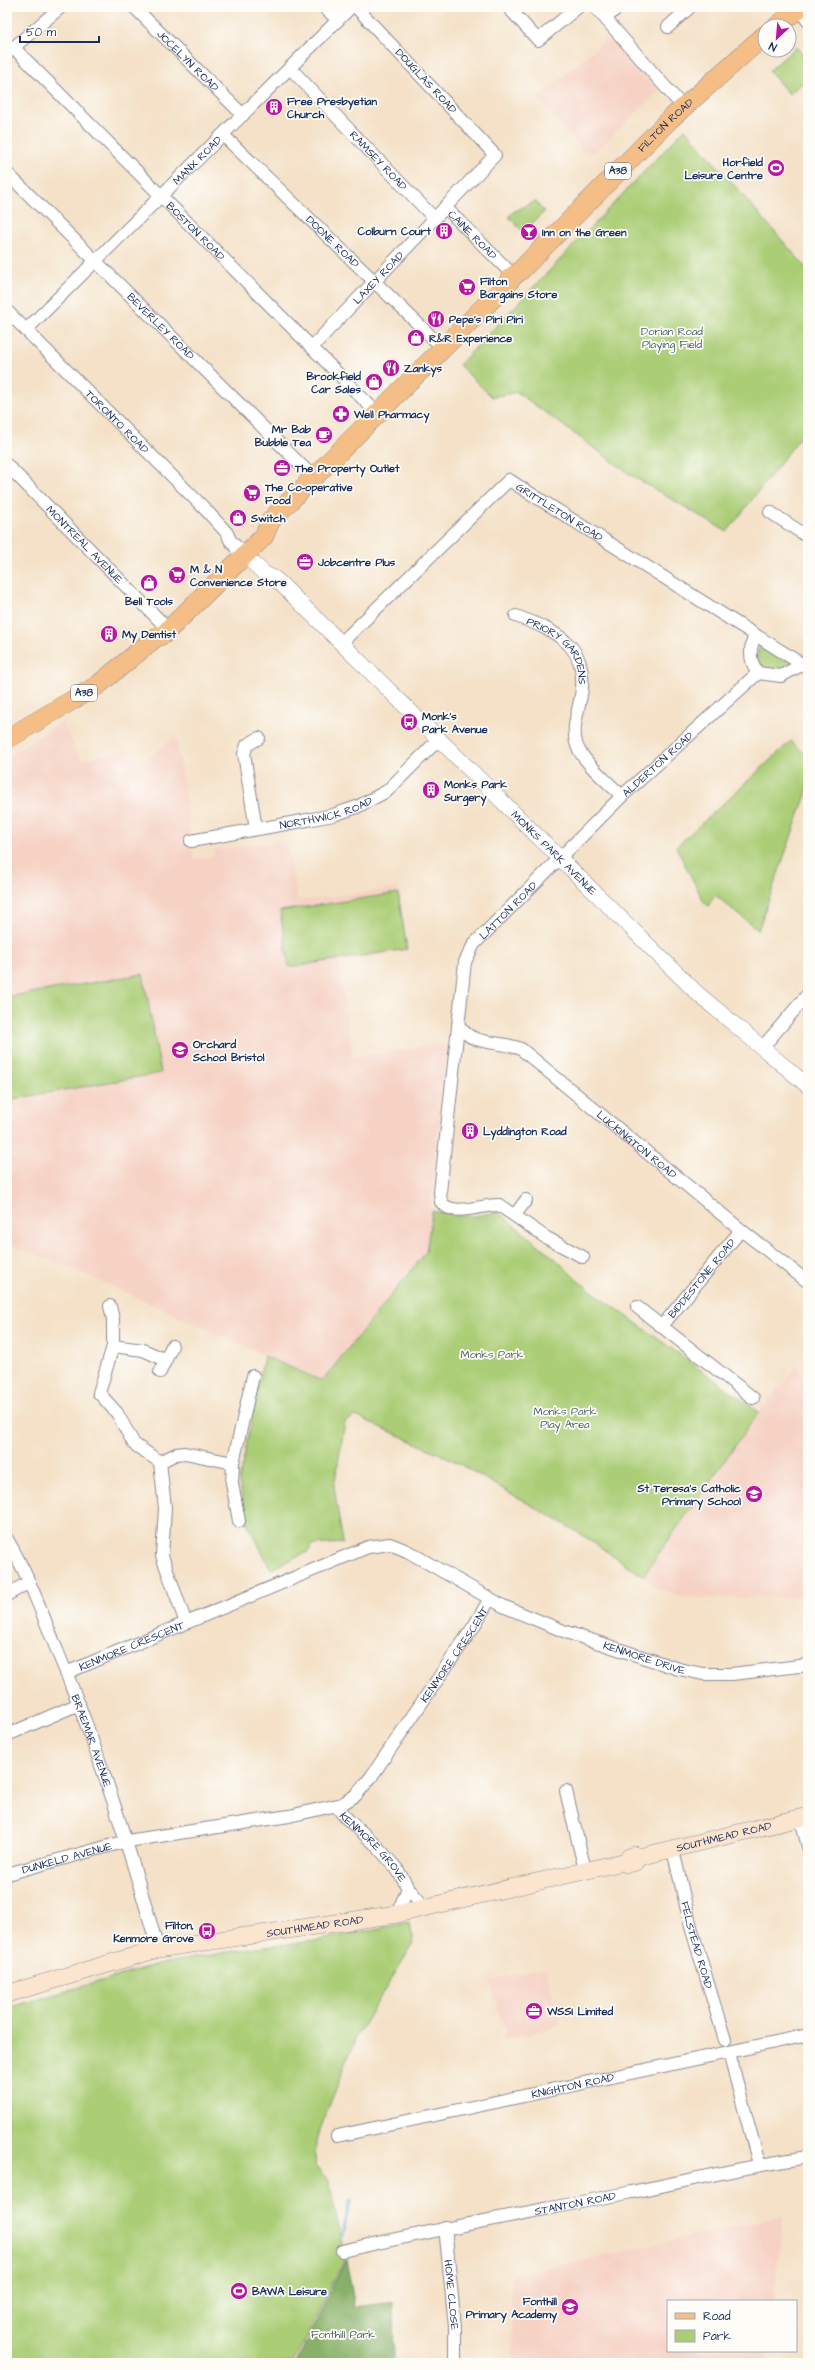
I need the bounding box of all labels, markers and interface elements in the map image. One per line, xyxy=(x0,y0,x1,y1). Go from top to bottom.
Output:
scale bar xyxy=(20,18,99,44)
north arrow xyxy=(757,18,797,58)
text: 50 m xyxy=(26,24,57,41)
street label: JOCELYN ROAD xyxy=(154,26,222,95)
text: N xyxy=(766,38,779,55)
street label: DOUGLAS ROAD xyxy=(392,45,460,117)
place label: Free Presbyetian Church xyxy=(287,94,377,122)
street label: FILTON ROAD xyxy=(634,95,696,155)
building icon: Free Presbyetian Church xyxy=(264,97,284,117)
street label: RAMSEY ROAD xyxy=(346,127,411,193)
street label: MANX ROAD xyxy=(169,132,225,188)
place label: Horfield Leisure Centre xyxy=(685,155,763,183)
sports icon: Horfield Leisure Centre xyxy=(766,158,786,178)
road number: A38 xyxy=(605,163,631,179)
street label: BOSTON ROAD xyxy=(163,198,228,264)
street label: CAINE ROAD xyxy=(445,207,500,262)
street label: DOONE ROAD xyxy=(303,212,363,271)
building icon: Colburn Court xyxy=(434,221,454,241)
bar icon: Inn on the Green xyxy=(519,222,539,242)
place label: Colburn Court xyxy=(357,224,432,239)
place label: Inn on the Green xyxy=(542,225,627,240)
street label: LAXEY ROAD xyxy=(350,248,407,307)
place label: Filton Bargains Store xyxy=(480,274,558,304)
supermarket icon: Filton Bargains Store xyxy=(457,277,477,297)
street label: BEVERLEY ROAD xyxy=(124,289,198,363)
restaurant icon: Pepe's Piri Piri xyxy=(426,309,446,329)
place label: Pepe's Piri Piri xyxy=(449,312,523,328)
park label: Dorian Road Playing Field xyxy=(641,324,703,353)
shop icon: R&R Experience xyxy=(406,328,426,348)
place label: R&R Experience xyxy=(429,331,512,347)
restaurant icon: Zankys xyxy=(381,358,401,378)
place label: Zankys xyxy=(404,361,443,378)
place label: Brookfield Car Sales xyxy=(306,369,361,397)
shop icon: Brookfield Car Sales xyxy=(364,372,384,392)
street label: TORONTO ROAD xyxy=(82,386,152,456)
pharmacy icon: Well Pharmacy xyxy=(331,404,351,424)
place label: Well Pharmacy xyxy=(353,407,430,424)
place label: Mr Bab Bubble Tea xyxy=(255,422,312,450)
cafe icon: Mr Bab Bubble Tea xyxy=(314,425,334,445)
office icon: The Property Outlet xyxy=(272,458,292,478)
place label: The Property Outlet xyxy=(294,461,400,478)
street label: GRITTLETON ROAD xyxy=(513,479,606,545)
place label: The Co-operative Food xyxy=(264,480,353,508)
supermarket icon: The Co-operative Food xyxy=(242,483,262,503)
street label: MONTREAL AVENUE xyxy=(43,502,127,587)
shop icon: Switch xyxy=(228,508,248,528)
place label: Switch xyxy=(250,511,286,526)
office icon: Jobcentre Plus xyxy=(295,552,315,572)
place label: Jobcentre Plus xyxy=(317,555,396,570)
place label: M & N Convenience Store xyxy=(190,562,287,590)
supermarket icon: M & N Convenience Store xyxy=(167,565,187,585)
shop icon: Bell Tools xyxy=(139,573,159,593)
place label: Bell Tools xyxy=(125,594,174,609)
street label: PRIORY GARDENS xyxy=(524,613,590,685)
building icon: My Dentist xyxy=(99,624,119,644)
place label: My Dentist xyxy=(122,627,177,644)
road number: A38 xyxy=(71,685,97,701)
place label: Monk's Park Avenue xyxy=(422,709,488,737)
bus stop icon: Monk's Park Avenue xyxy=(399,712,419,732)
street label: ALDERTON ROAD xyxy=(618,728,696,800)
place label: Monks Park Surgery xyxy=(443,777,507,807)
building icon: Monks Park Surgery xyxy=(421,780,441,800)
street label: NORTHWICK ROAD xyxy=(278,793,375,832)
street label: MONKS PARK AVENUE xyxy=(508,807,601,898)
street label: LATTON ROAD xyxy=(476,878,540,942)
place label: Orchard School Bristol xyxy=(192,1037,265,1065)
school or university icon: Orchard School Bristol xyxy=(170,1040,190,1060)
street label: LUCKINGTON ROAD xyxy=(594,1107,680,1182)
building icon: Lyddington Road xyxy=(460,1121,480,1141)
place label: Lyddington Road xyxy=(483,1124,567,1141)
street label: BIDDESTONE ROAD xyxy=(664,1235,739,1321)
park label: Monks Park xyxy=(461,1347,524,1362)
park label: Monks Park Play Area xyxy=(534,1404,597,1433)
place label: St Teresa's Catholic Primary School xyxy=(637,1481,741,1511)
school or university icon: St Teresa's Catholic Primary School xyxy=(744,1484,764,1504)
street label: KENMORE CRESCENT xyxy=(417,1603,491,1705)
street label: KENMORE CRESCENT xyxy=(77,1617,187,1674)
street label: KENMORE DRIVE xyxy=(601,1637,687,1678)
street label: BRAEMAR AVENUE xyxy=(68,1692,116,1790)
street label: KENMORE GROVE xyxy=(336,1809,410,1885)
street label: SOUTHMEAD ROAD xyxy=(674,1818,773,1855)
street label: DUNKELD AVENUE xyxy=(20,1838,114,1877)
street label: FELSTEAD ROAD xyxy=(678,1900,717,1990)
street label: SOUTHMEAD ROAD xyxy=(265,1912,364,1941)
place label: Filton, Kenmore Grove xyxy=(113,1918,194,1946)
bus stop icon: Filton, Kenmore Grove xyxy=(197,1921,217,1941)
office icon: WSSI Limited xyxy=(524,2001,544,2021)
place label: WSSI Limited xyxy=(546,2004,613,2019)
street label: KNIGHTON ROAD xyxy=(530,2069,616,2102)
street label: STANTON ROAD xyxy=(533,2188,617,2218)
street label: HOME CLOSE xyxy=(441,2259,463,2331)
sports icon: BAWA Leisure xyxy=(229,2281,249,2301)
place label: BAWA Leisure xyxy=(252,2284,327,2299)
place label: Fonthill Primary Academy xyxy=(466,2294,558,2324)
school or university icon: Fonthill Primary Academy xyxy=(560,2297,580,2317)
legend xyxy=(667,2300,797,2352)
text: Road xyxy=(703,2308,731,2325)
park label: Fonthill Park xyxy=(311,2327,375,2342)
text: Park xyxy=(703,2328,731,2345)

